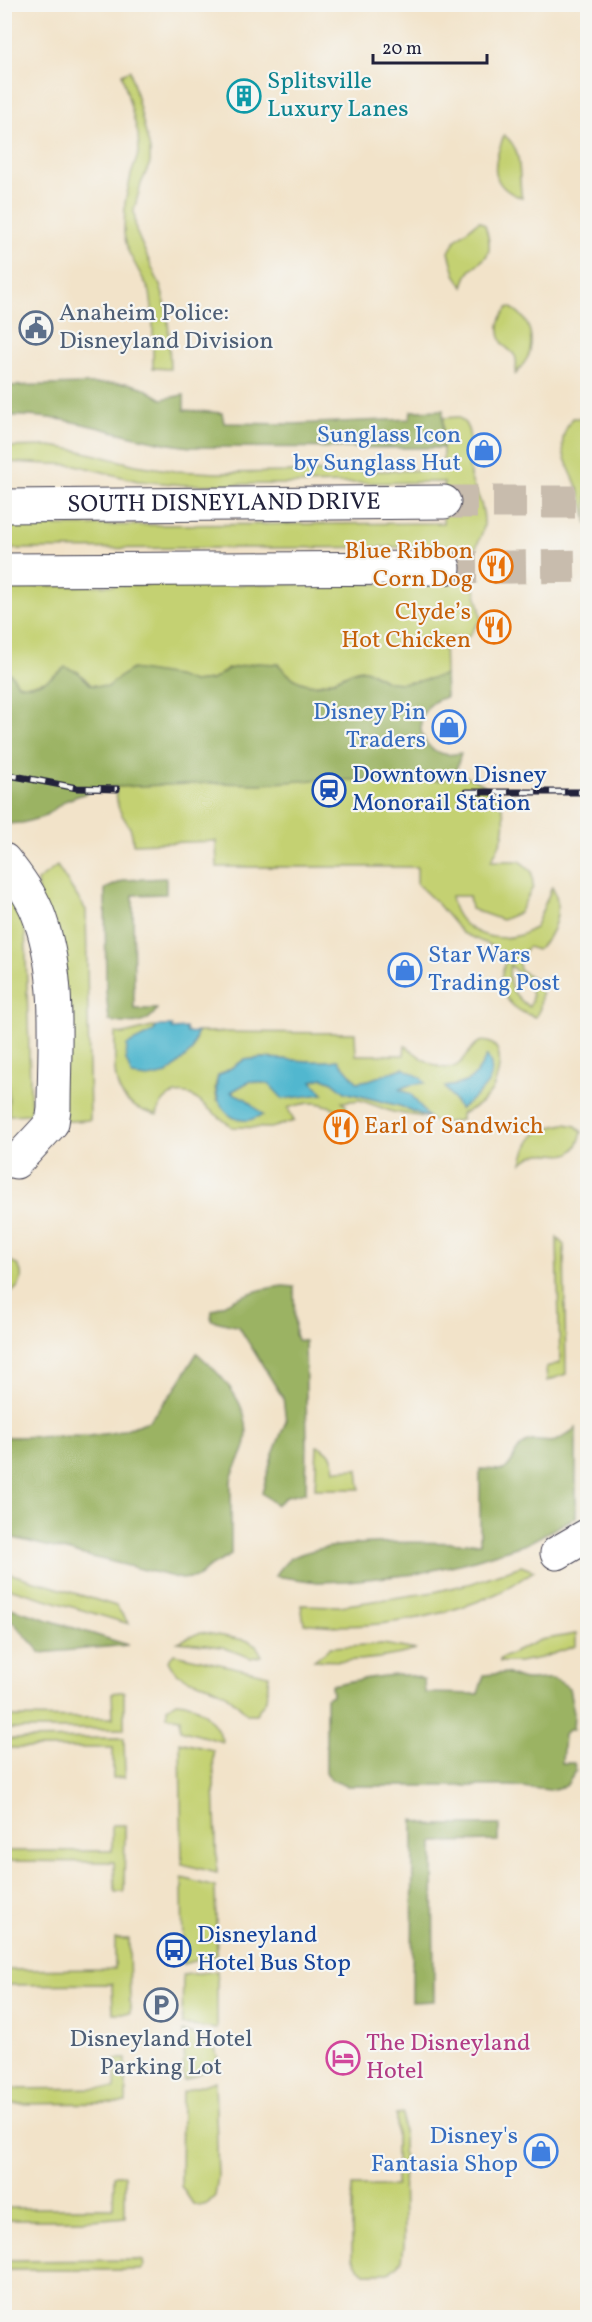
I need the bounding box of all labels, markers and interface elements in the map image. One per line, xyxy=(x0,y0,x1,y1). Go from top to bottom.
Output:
scale bar xyxy=(373,27,487,65)
text: 20 m xyxy=(382,37,422,62)
place label: Splitsville Luxury Lanes xyxy=(267,65,409,127)
building icon: Splitsville Luxury Lanes xyxy=(226,78,262,114)
place label: Anaheim Police: Disneyland Division xyxy=(59,297,274,359)
public building icon: Anaheim Police: Disneyland Division xyxy=(18,310,54,346)
place label: Sunglass Icon by Sunglass Hut xyxy=(293,419,461,481)
shop icon: Sunglass Icon by Sunglass Hut xyxy=(466,432,502,468)
street label: SOUTH DISNEYLAND DRIVE xyxy=(67,486,381,522)
place label: Blue Ribbon Corn Dog xyxy=(344,535,473,597)
restaurant icon: Blue Ribbon Corn Dog xyxy=(478,548,514,584)
place label: Clyde’s Hot Chicken xyxy=(341,596,471,658)
restaurant icon: Clyde’s Hot Chicken xyxy=(476,609,512,645)
place label: Disney Pin Traders xyxy=(313,696,426,758)
shop icon: Disney Pin Traders xyxy=(431,709,467,745)
place label: Downtown Disney Monorail Station xyxy=(352,759,547,821)
station icon: Downtown Disney Monorail Station xyxy=(311,772,347,808)
place label: Star Wars Trading Post xyxy=(428,939,560,1001)
shop icon: Star Wars Trading Post xyxy=(387,952,423,988)
restaurant icon: Earl of Sandwich xyxy=(323,1109,359,1145)
place label: Earl of Sandwich xyxy=(364,1110,544,1144)
place label: Disneyland Hotel Bus Stop xyxy=(197,1919,351,1981)
bus stop icon: Disneyland Hotel Bus Stop xyxy=(156,1932,192,1968)
parking icon: Disneyland Hotel Parking Lot xyxy=(143,1987,179,2023)
place label: Disneyland Hotel Parking Lot xyxy=(70,2023,252,2085)
place label: The Disneyland Hotel xyxy=(366,2027,531,2089)
hotel icon: The Disneyland Hotel xyxy=(325,2040,361,2076)
place label: Disney's Fantasia Shop xyxy=(371,2120,518,2182)
shop icon: Disney's Fantasia Shop xyxy=(523,2133,559,2169)

